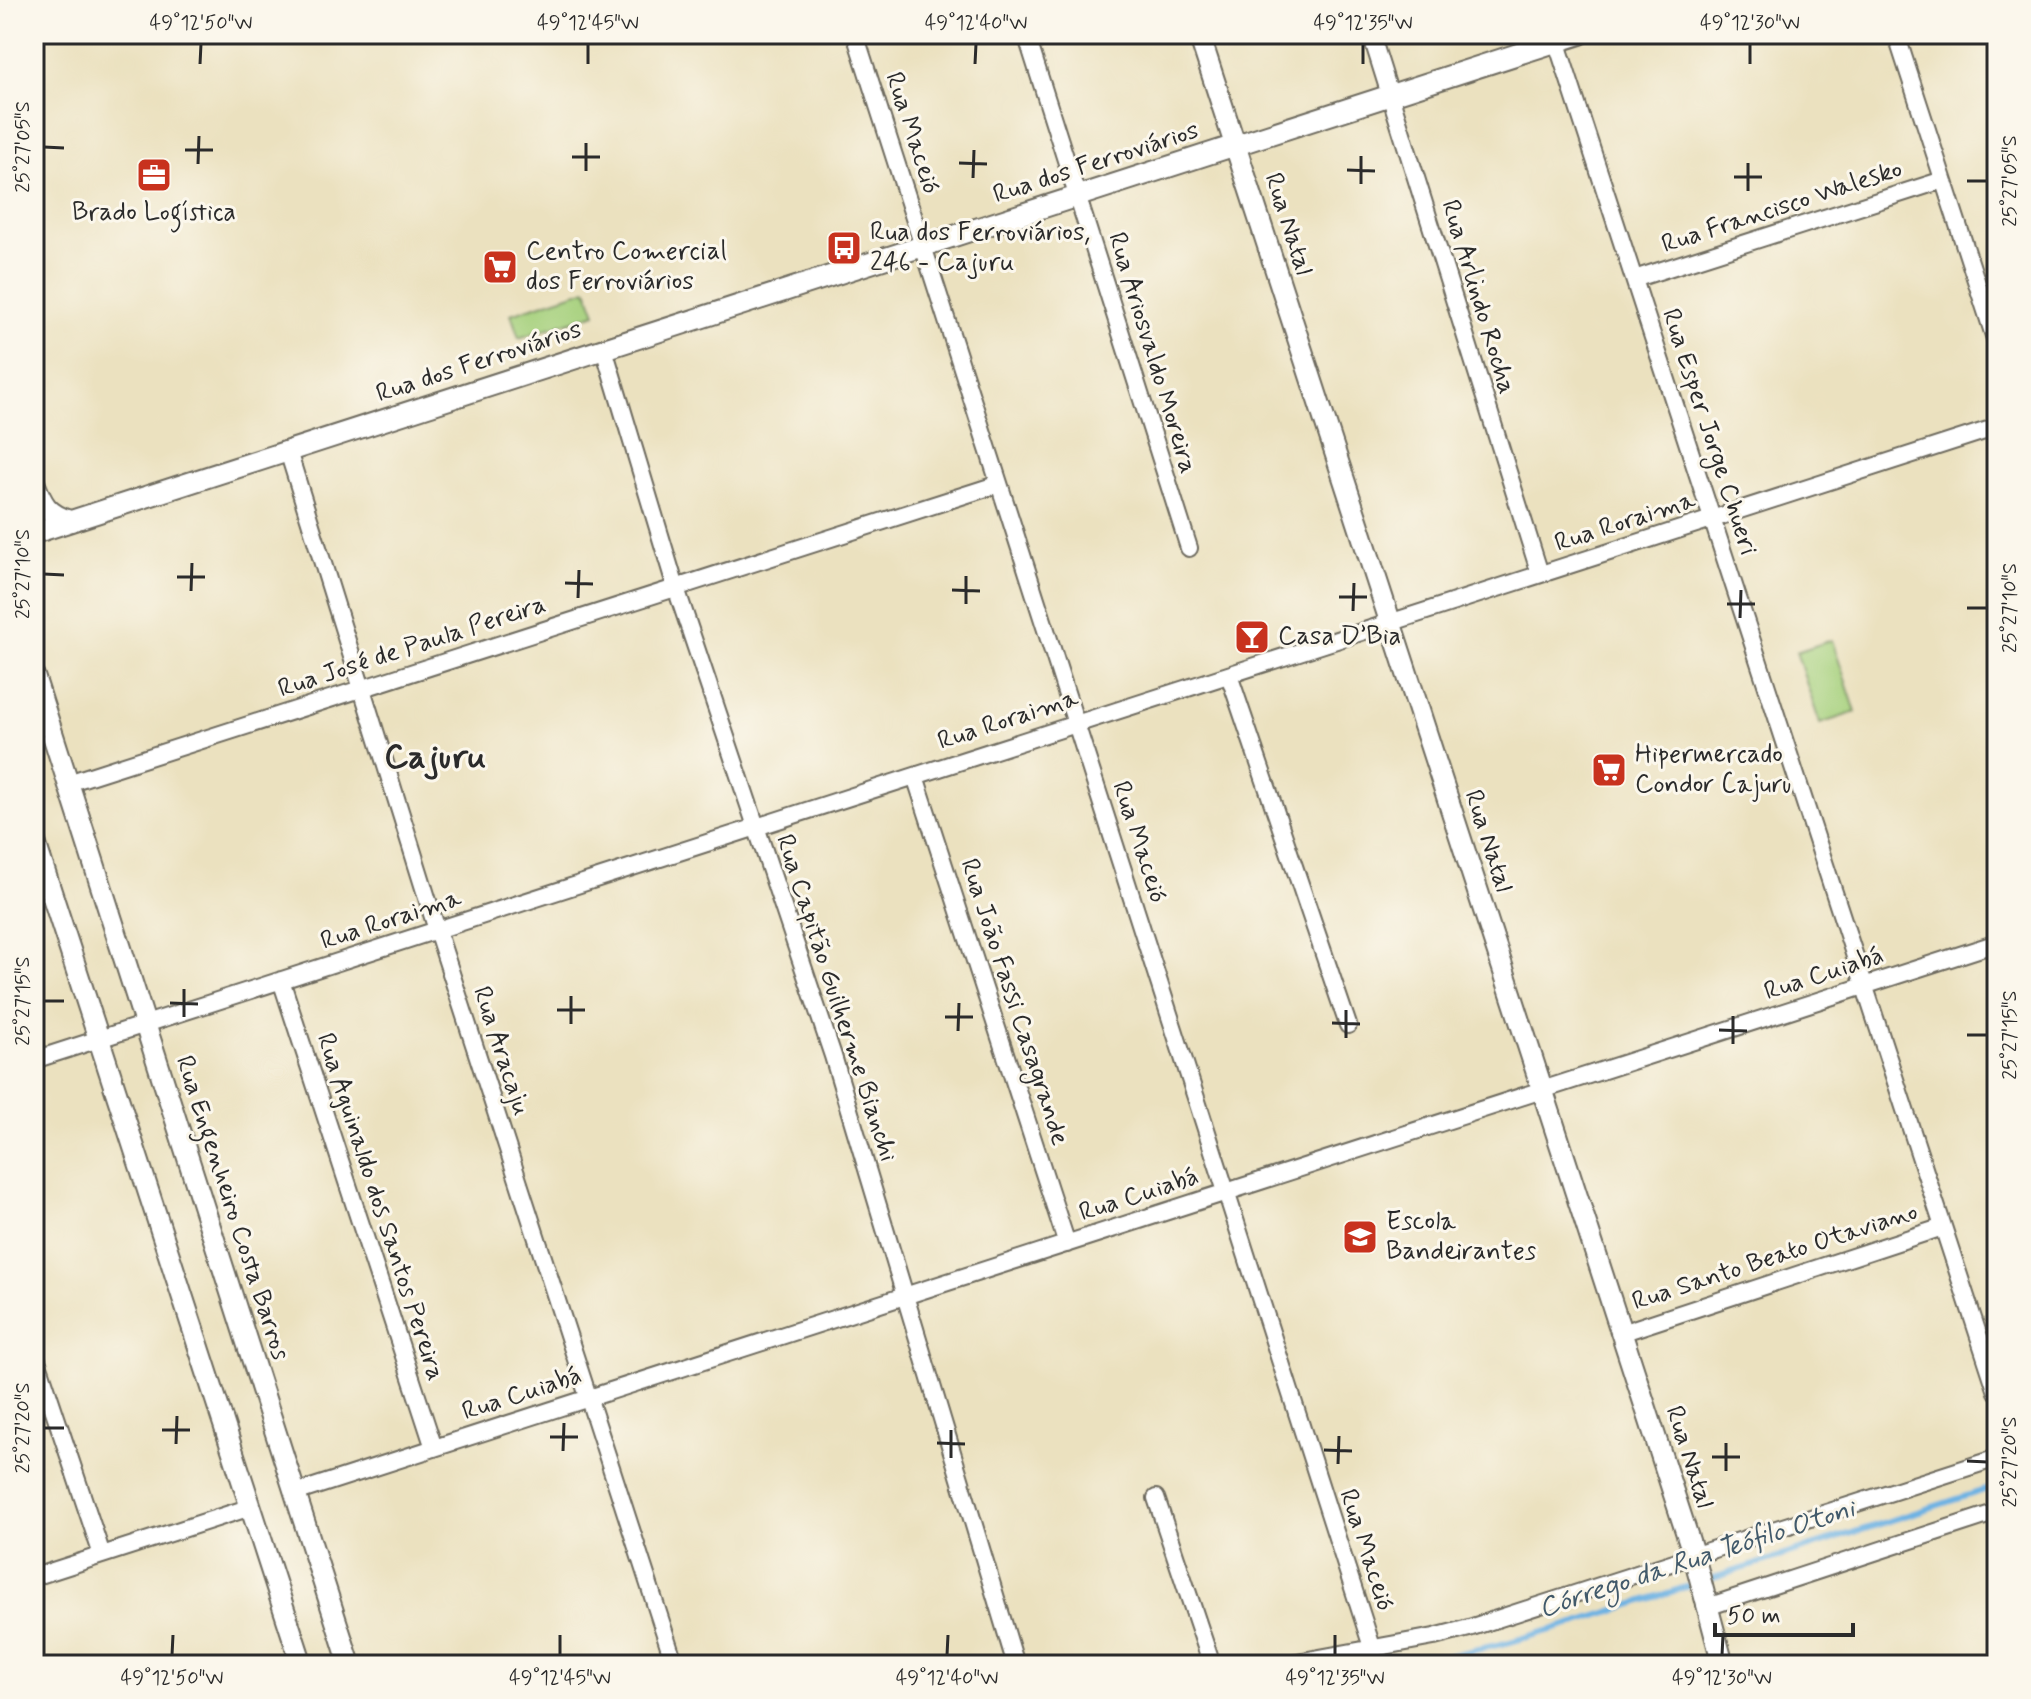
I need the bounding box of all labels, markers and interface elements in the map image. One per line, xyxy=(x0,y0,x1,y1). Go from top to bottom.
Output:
text: 49°12'50"W xyxy=(150,10,252,37)
text: 49°12'45"W xyxy=(537,10,639,37)
text: 49°12'40"W xyxy=(925,10,1027,37)
text: 49°12'35"W xyxy=(1313,10,1413,37)
text: 49°12'30"W xyxy=(1700,10,1800,37)
street label: Rua Maceió xyxy=(876,68,948,198)
text: 25°27'05"S xyxy=(10,101,37,193)
street label: Rua dos Ferroviários xyxy=(989,114,1203,212)
text: 25°27'05"S xyxy=(1997,135,2024,227)
street label: Rua Francisco Walesko xyxy=(1657,152,1907,262)
office icon: Brado Logística xyxy=(135,156,173,194)
street label: Rua Natal xyxy=(1256,169,1320,279)
place label: Brado Logística xyxy=(72,196,236,233)
street label: Rua Arlindo Rocha xyxy=(1432,196,1524,398)
place label: Rua dos Ferroviários, 246 - Cajuru xyxy=(870,216,1090,280)
street label: Rua Ariosvaldo Moreira xyxy=(1099,228,1205,478)
bus stop icon: Rua dos Ferroviários, 246 - Cajuru xyxy=(825,229,863,267)
place label: Centro Comercial dos Ferroviários xyxy=(526,235,727,299)
supermarket icon: Centro Comercial dos Ferroviários xyxy=(481,248,519,286)
street label: Rua Esper Jorge Chueri xyxy=(1651,304,1765,560)
street label: Rua dos Ferroviários xyxy=(372,313,586,411)
street label: Rua Roraima xyxy=(1550,483,1700,561)
text: 25°27'10"S xyxy=(10,529,37,619)
text: 25°27'10"S xyxy=(1997,563,2024,653)
street label: Rua José de Paula Pereira xyxy=(274,588,550,706)
bar icon: Casa D’Bia xyxy=(1233,618,1271,656)
place label: Casa D’Bia xyxy=(1278,620,1401,654)
street label: Rua Roraima xyxy=(933,681,1083,759)
district label: Cajuru xyxy=(384,735,486,780)
place label: Hipermercado Condor Cajuru xyxy=(1635,738,1791,802)
supermarket icon: Hipermercado Condor Cajuru xyxy=(1590,751,1628,789)
street label: Rua Maceió xyxy=(1103,777,1175,907)
street label: Rua Natal xyxy=(1456,786,1520,896)
street label: Rua Capitão Guilherme Bianchi xyxy=(767,830,905,1166)
street label: Rua João Fassi Casagrande xyxy=(950,854,1077,1150)
street label: Rua Roraima xyxy=(316,881,466,959)
street label: Rua Cuiabá xyxy=(1760,939,1888,1009)
text: 25°27'15"S xyxy=(10,956,37,1046)
street label: Rua Aracaju xyxy=(464,982,538,1120)
text: 25°27'15"S xyxy=(1997,990,2024,1080)
street label: Rua Aguinaldo dos Santos Pereira xyxy=(308,1029,452,1385)
street label: Rua Engenheiro Costa Barros xyxy=(164,1051,297,1366)
street label: Rua Cuiabá xyxy=(1075,1160,1203,1230)
street label: Rua Santo Beato Otaviano xyxy=(1628,1195,1922,1319)
place label: Escola Bandeirantes xyxy=(1386,1205,1536,1269)
school or university icon: Escola Bandeirantes xyxy=(1341,1218,1379,1256)
street label: Rua Cuiabá xyxy=(458,1359,586,1429)
text: 25°27'20"S xyxy=(10,1383,37,1473)
street label: Rua Natal xyxy=(1657,1402,1721,1512)
text: 25°27'20"S xyxy=(1997,1417,2024,1507)
street label: Rua Maceió xyxy=(1330,1485,1402,1615)
water label: Córrego da Rua Teófilo Otoni xyxy=(1534,1490,1863,1629)
scale bar xyxy=(1715,1587,1853,1637)
text: 50 m xyxy=(1727,1601,1781,1632)
text: 49°12'50"W xyxy=(121,1665,223,1692)
text: 49°12'45"W xyxy=(509,1665,611,1692)
text: 49°12'40"W xyxy=(896,1665,998,1692)
text: 49°12'35"W xyxy=(1285,1665,1385,1692)
text: 49°12'30"W xyxy=(1672,1665,1772,1692)

